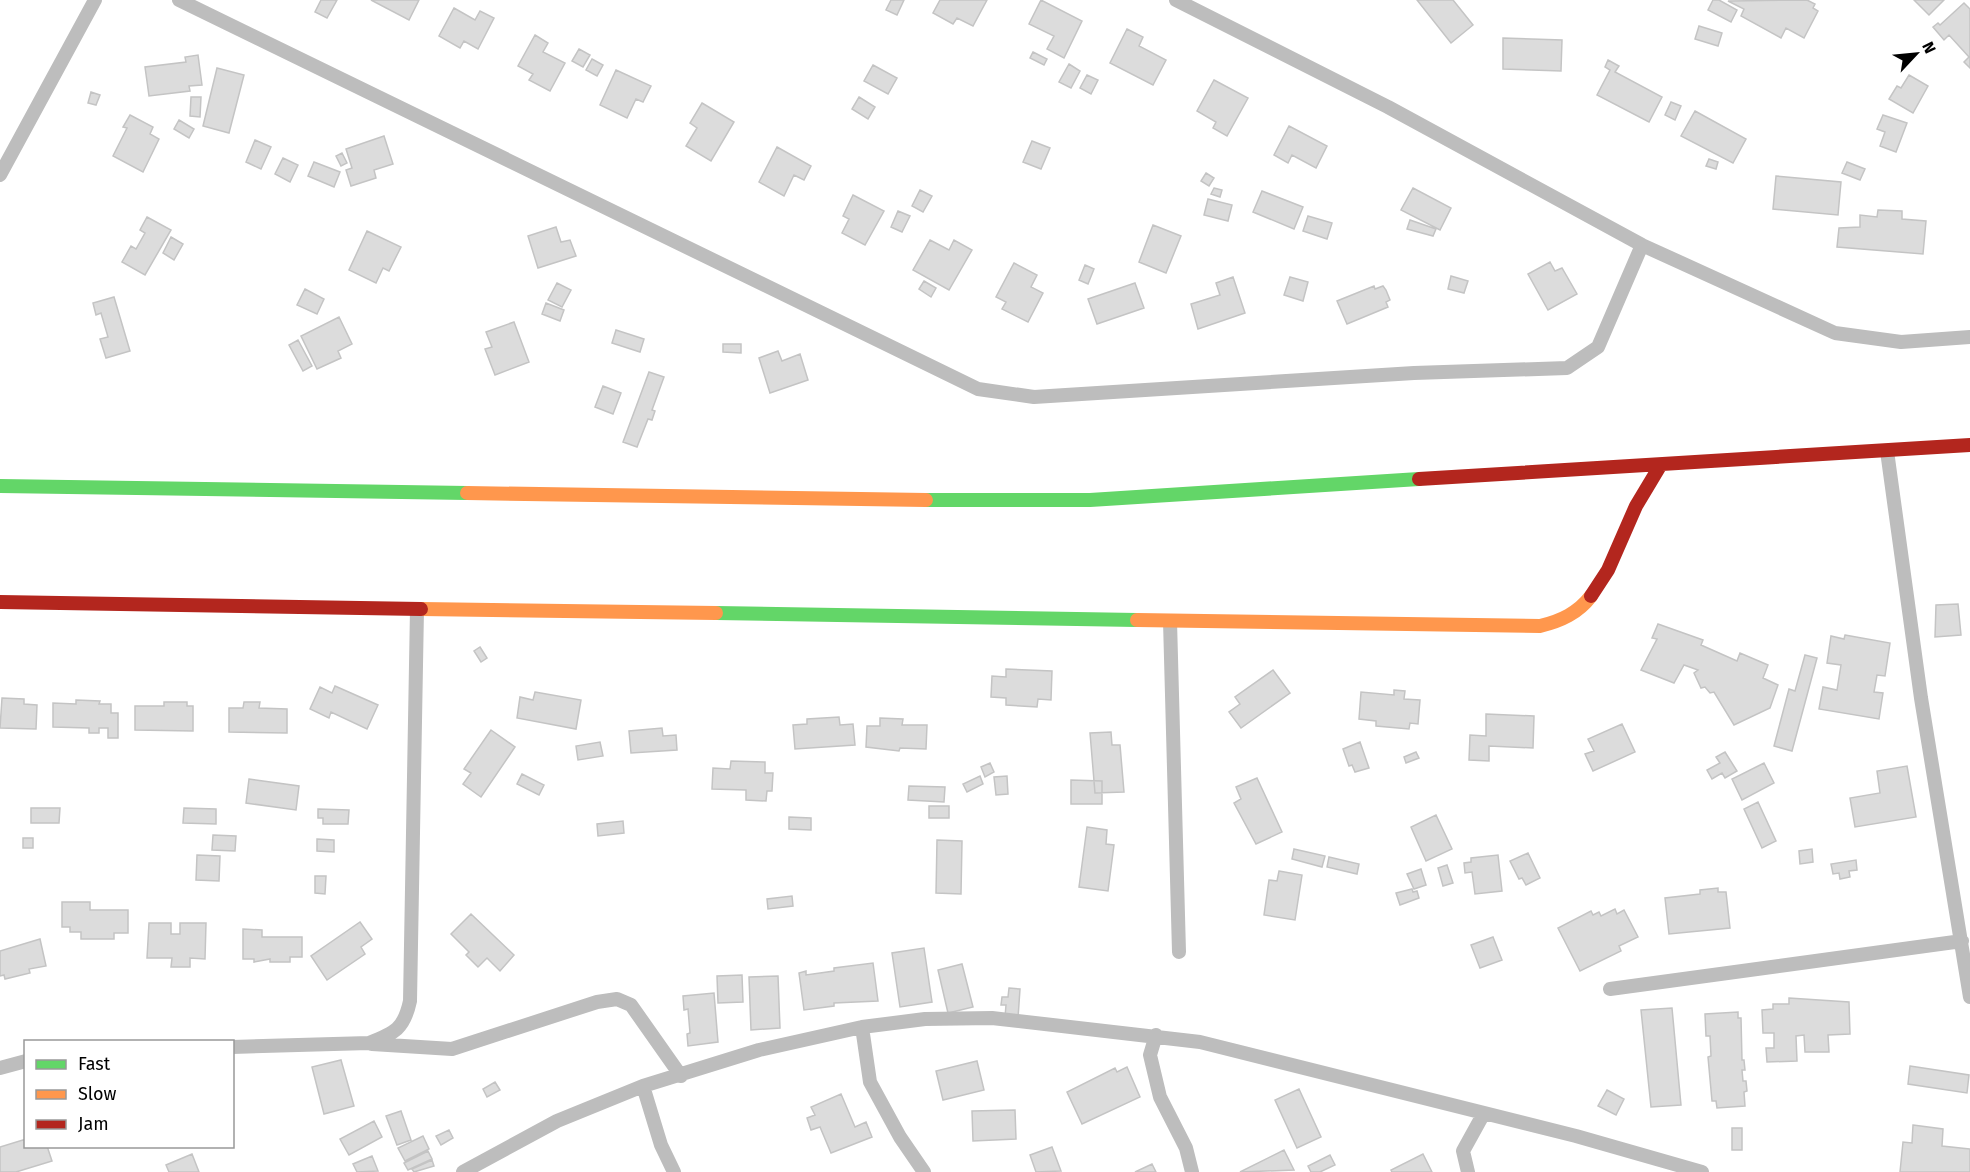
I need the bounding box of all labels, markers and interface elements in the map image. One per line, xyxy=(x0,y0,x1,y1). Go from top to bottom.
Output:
north arrow xyxy=(1886,24,1946,84)
text: N xyxy=(1918,39,1940,57)
legend xyxy=(24,1040,234,1148)
text: Fast xyxy=(78,1053,111,1075)
text: Slow xyxy=(78,1083,117,1105)
text: Jam xyxy=(78,1113,109,1135)

